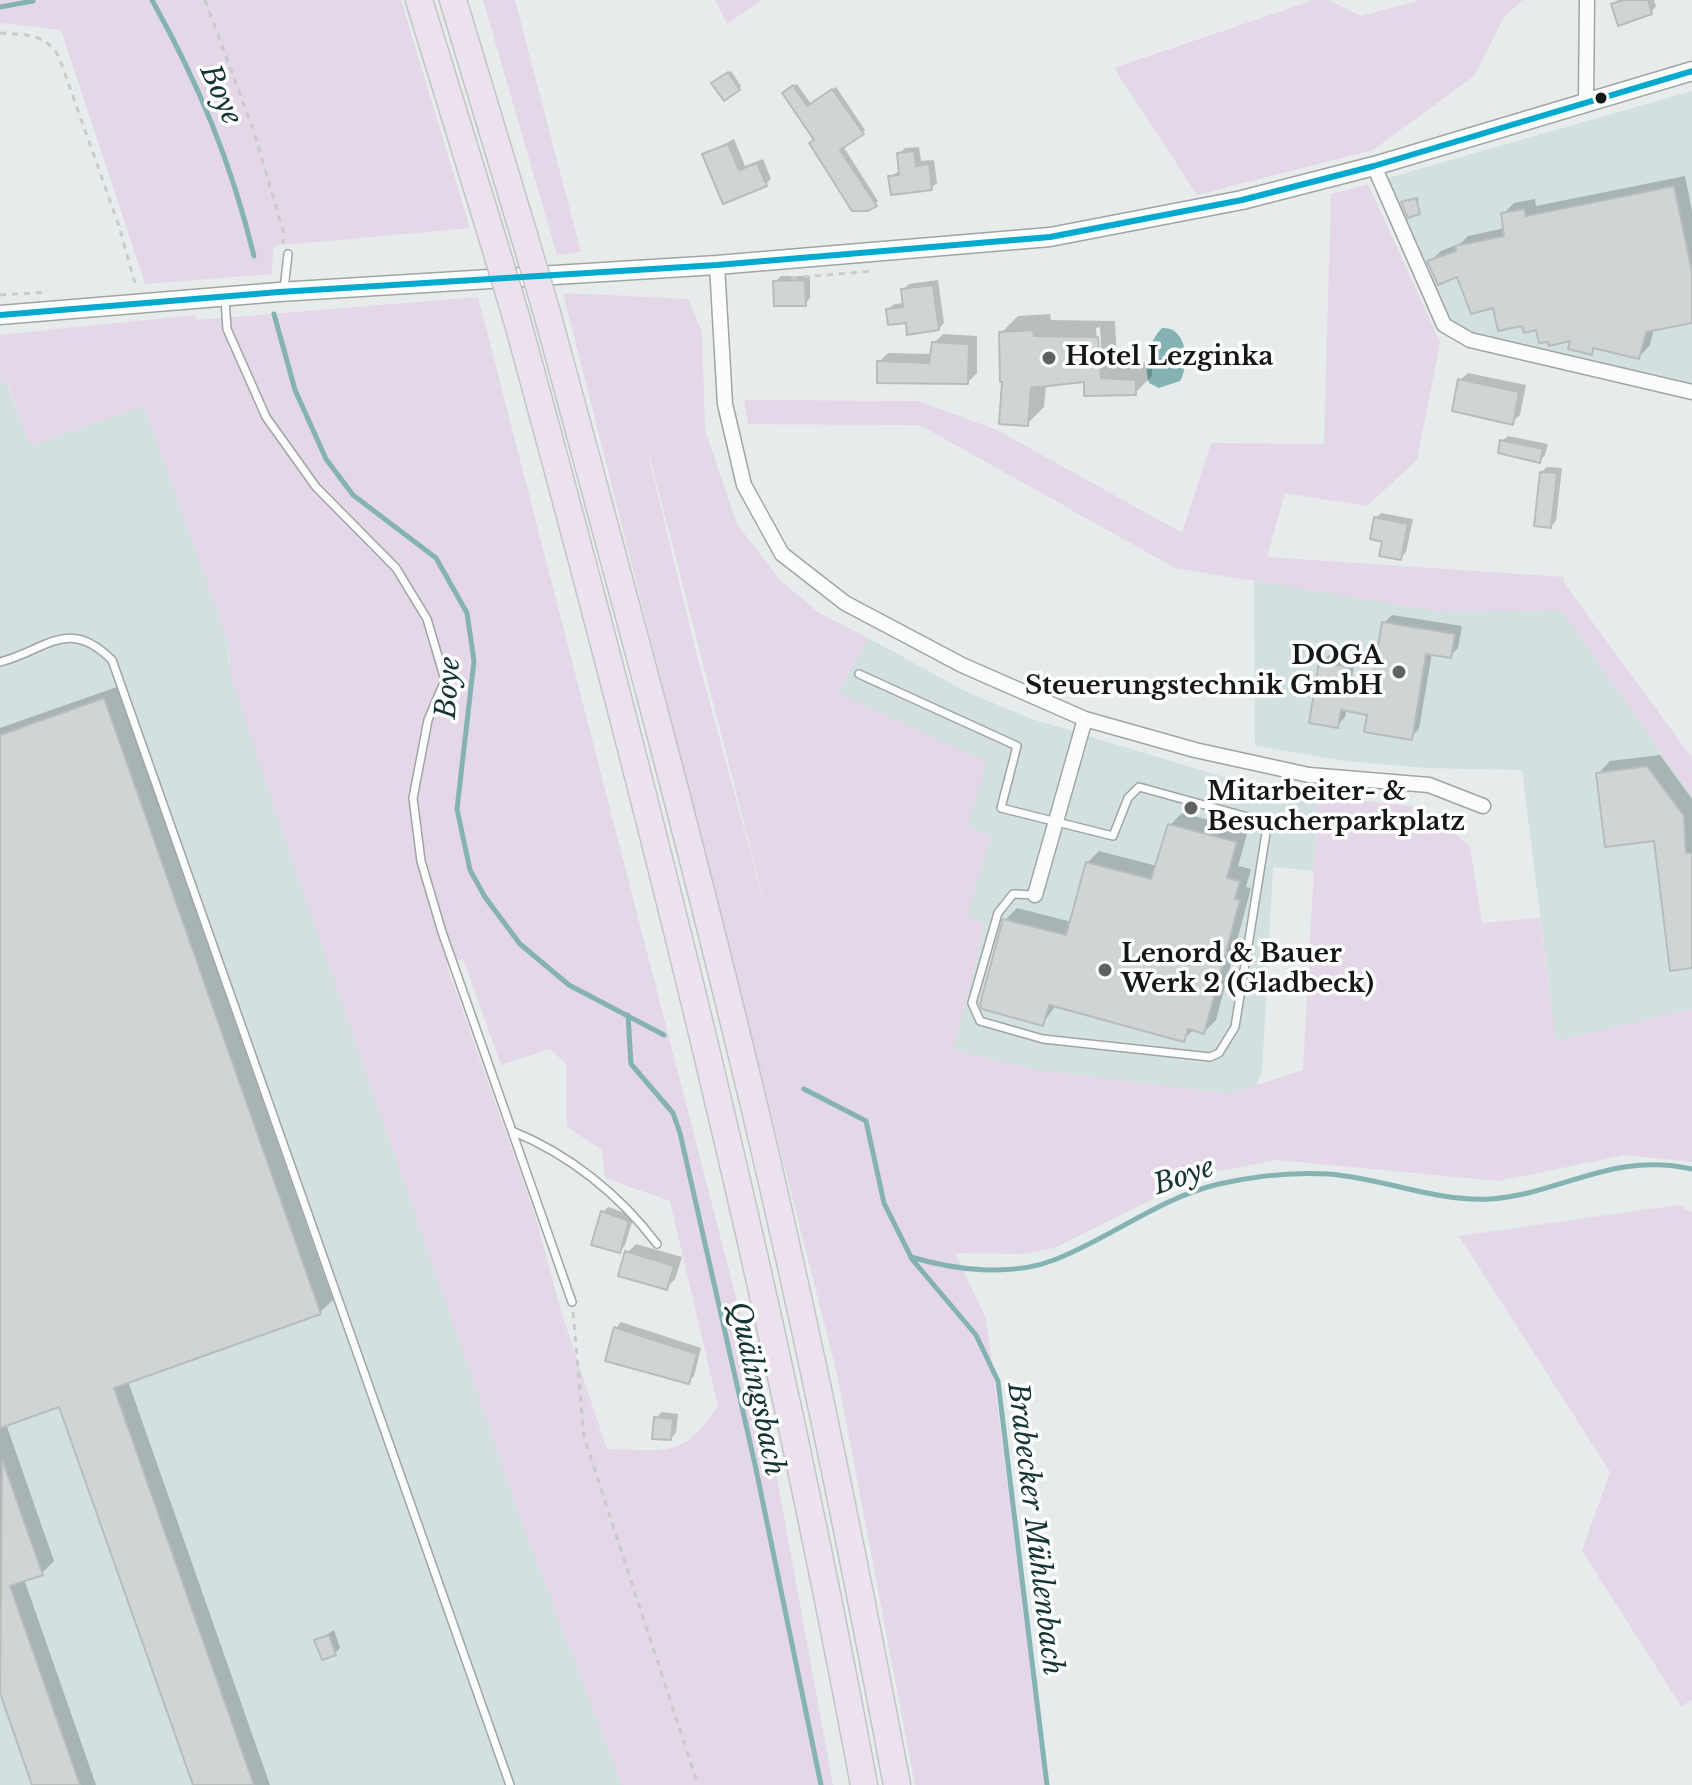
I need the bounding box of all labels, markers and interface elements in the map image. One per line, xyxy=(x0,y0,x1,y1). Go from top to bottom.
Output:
water label: Boye xyxy=(192,60,248,130)
unlabelled marker xyxy=(1593,90,1609,106)
place label: Hotel Lezginka xyxy=(1065,342,1273,374)
marker: Hotel Lezginka xyxy=(1040,349,1058,367)
place label: DOGA Steuerungstechnik GmbH xyxy=(1025,641,1383,702)
water label: Boye xyxy=(430,656,468,720)
marker: DOGA Steuerungstechnik GmbH xyxy=(1390,663,1408,681)
place label: Mitarbeiter- & Besucherparkplatz xyxy=(1207,777,1465,838)
marker: Mitarbeiter- & Besucherparkplatz xyxy=(1182,799,1200,817)
place label: Lenord & Bauer Werk 2 (Gladbeck) xyxy=(1121,939,1374,1000)
marker: Lenord & Bauer Werk 2 (Gladbeck) xyxy=(1096,961,1114,979)
water label: Boye xyxy=(1149,1151,1219,1203)
water label: Quälingsbach xyxy=(721,1299,791,1479)
water label: Brabecker Mühlenbach xyxy=(999,1381,1069,1677)

